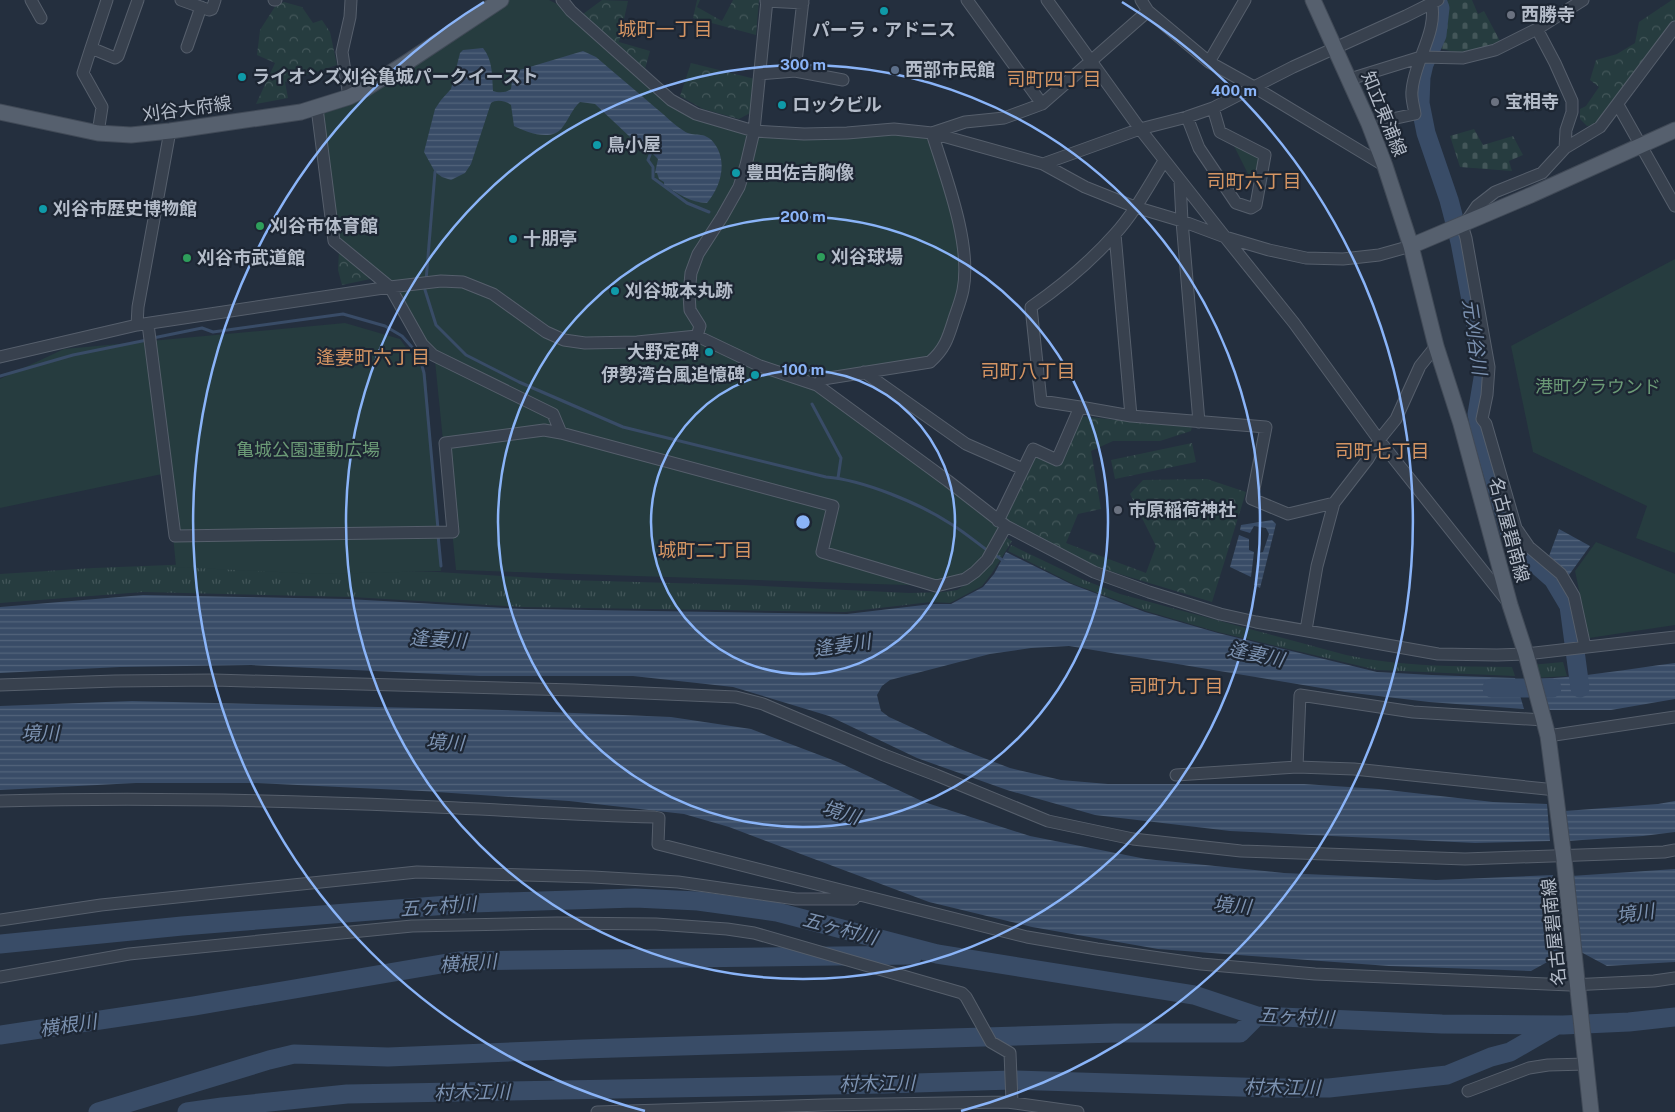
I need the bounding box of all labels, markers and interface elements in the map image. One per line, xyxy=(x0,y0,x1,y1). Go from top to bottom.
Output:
place label: 西勝寺 xyxy=(1521,4,1575,25)
marker: パーラ・アドニス xyxy=(878,5,890,17)
marker: 西勝寺 xyxy=(1505,9,1517,21)
district label: 城町一丁目 xyxy=(617,18,713,40)
place label: パーラ・アドニス xyxy=(812,19,956,40)
text: 300 m xyxy=(780,56,826,73)
place label: 西部市民館 xyxy=(905,59,995,80)
marker: 西部市民館 xyxy=(889,64,901,76)
place label: ライオンズ刈谷亀城パークイースト xyxy=(252,66,539,87)
district label: 司町四丁目 xyxy=(1006,68,1102,90)
street label: 知立東浦線 xyxy=(1358,68,1411,159)
marker: ライオンズ刈谷亀城パークイースト xyxy=(236,71,248,83)
text: 400 m xyxy=(1211,82,1257,99)
place label: 宝相寺 xyxy=(1505,91,1559,112)
street label: 刈谷大府線 xyxy=(141,92,233,125)
place label: ロックビル xyxy=(792,94,882,115)
marker: 宝相寺 xyxy=(1489,96,1501,108)
marker: ロックビル xyxy=(776,99,788,111)
place label: 鳥小屋 xyxy=(607,134,661,155)
marker: 鳥小屋 xyxy=(591,139,603,151)
place label: 豊田佐吉胸像 xyxy=(746,162,854,183)
marker: 豊田佐吉胸像 xyxy=(730,167,742,179)
district label: 司町六丁目 xyxy=(1206,170,1302,192)
place label: 刈谷市歴史博物館 xyxy=(53,198,197,219)
marker: 刈谷市歴史博物館 xyxy=(37,203,49,215)
text: 200 m xyxy=(780,208,826,225)
place label: 刈谷市体育館 xyxy=(270,215,378,236)
marker: 刈谷市体育館 xyxy=(254,220,266,232)
place label: 十朋亭 xyxy=(523,228,577,249)
marker: 十朋亭 xyxy=(507,233,519,245)
place label: 刈谷球場 xyxy=(831,246,903,267)
place label: 刈谷市武道館 xyxy=(197,247,305,268)
marker: 刈谷球場 xyxy=(815,251,827,263)
marker: 刈谷市武道館 xyxy=(181,252,193,264)
place label: 刈谷城本丸跡 xyxy=(625,280,733,301)
marker: 刈谷城本丸跡 xyxy=(609,285,621,297)
water label: 元刈谷川 xyxy=(1459,298,1491,378)
place label: 大野定碑 xyxy=(627,341,699,362)
district label: 逢妻町六丁目 xyxy=(316,346,430,368)
marker: 大野定碑 xyxy=(703,346,715,358)
district label: 司町八丁目 xyxy=(980,360,1076,382)
text: 100 m xyxy=(782,361,824,378)
place label: 伊勢湾台風追憶碑 xyxy=(601,364,745,385)
marker: 伊勢湾台風追憶碑 xyxy=(749,369,761,381)
park label: 港町グラウンド xyxy=(1535,376,1661,397)
park label: 亀城公園運動広場 xyxy=(236,439,380,460)
district label: 司町七丁目 xyxy=(1334,440,1430,462)
street label: 名古屋碧南線 xyxy=(1485,475,1534,585)
place label: 市原稲荷神社 xyxy=(1128,499,1236,520)
marker: 市原稲荷神社 xyxy=(1112,504,1124,516)
centre of rings xyxy=(794,513,812,531)
district label: 城町二丁目 xyxy=(657,539,753,561)
water label: 逢妻川 xyxy=(409,627,469,652)
water label: 逢妻川 xyxy=(812,630,874,660)
water label: 逢妻川 xyxy=(1226,637,1288,671)
district label: 司町九丁目 xyxy=(1128,675,1224,697)
water label: 境川 xyxy=(21,722,61,744)
water label: 境川 xyxy=(425,730,467,754)
water label: 境川 xyxy=(820,796,864,829)
street label: 名古屋碧南線 xyxy=(1537,877,1570,987)
water label: 五ヶ村川 xyxy=(399,892,479,920)
water label: 境川 xyxy=(1212,892,1254,918)
water label: 境川 xyxy=(1615,899,1657,927)
water label: 五ヶ村川 xyxy=(800,908,881,949)
water label: 横根川 xyxy=(439,950,499,976)
water label: 五ヶ村川 xyxy=(1257,1003,1337,1029)
water label: 横根川 xyxy=(38,1010,100,1040)
water label: 村木江川 xyxy=(839,1071,917,1095)
water label: 村木江川 xyxy=(1244,1075,1322,1099)
water label: 村木江川 xyxy=(434,1080,512,1104)

